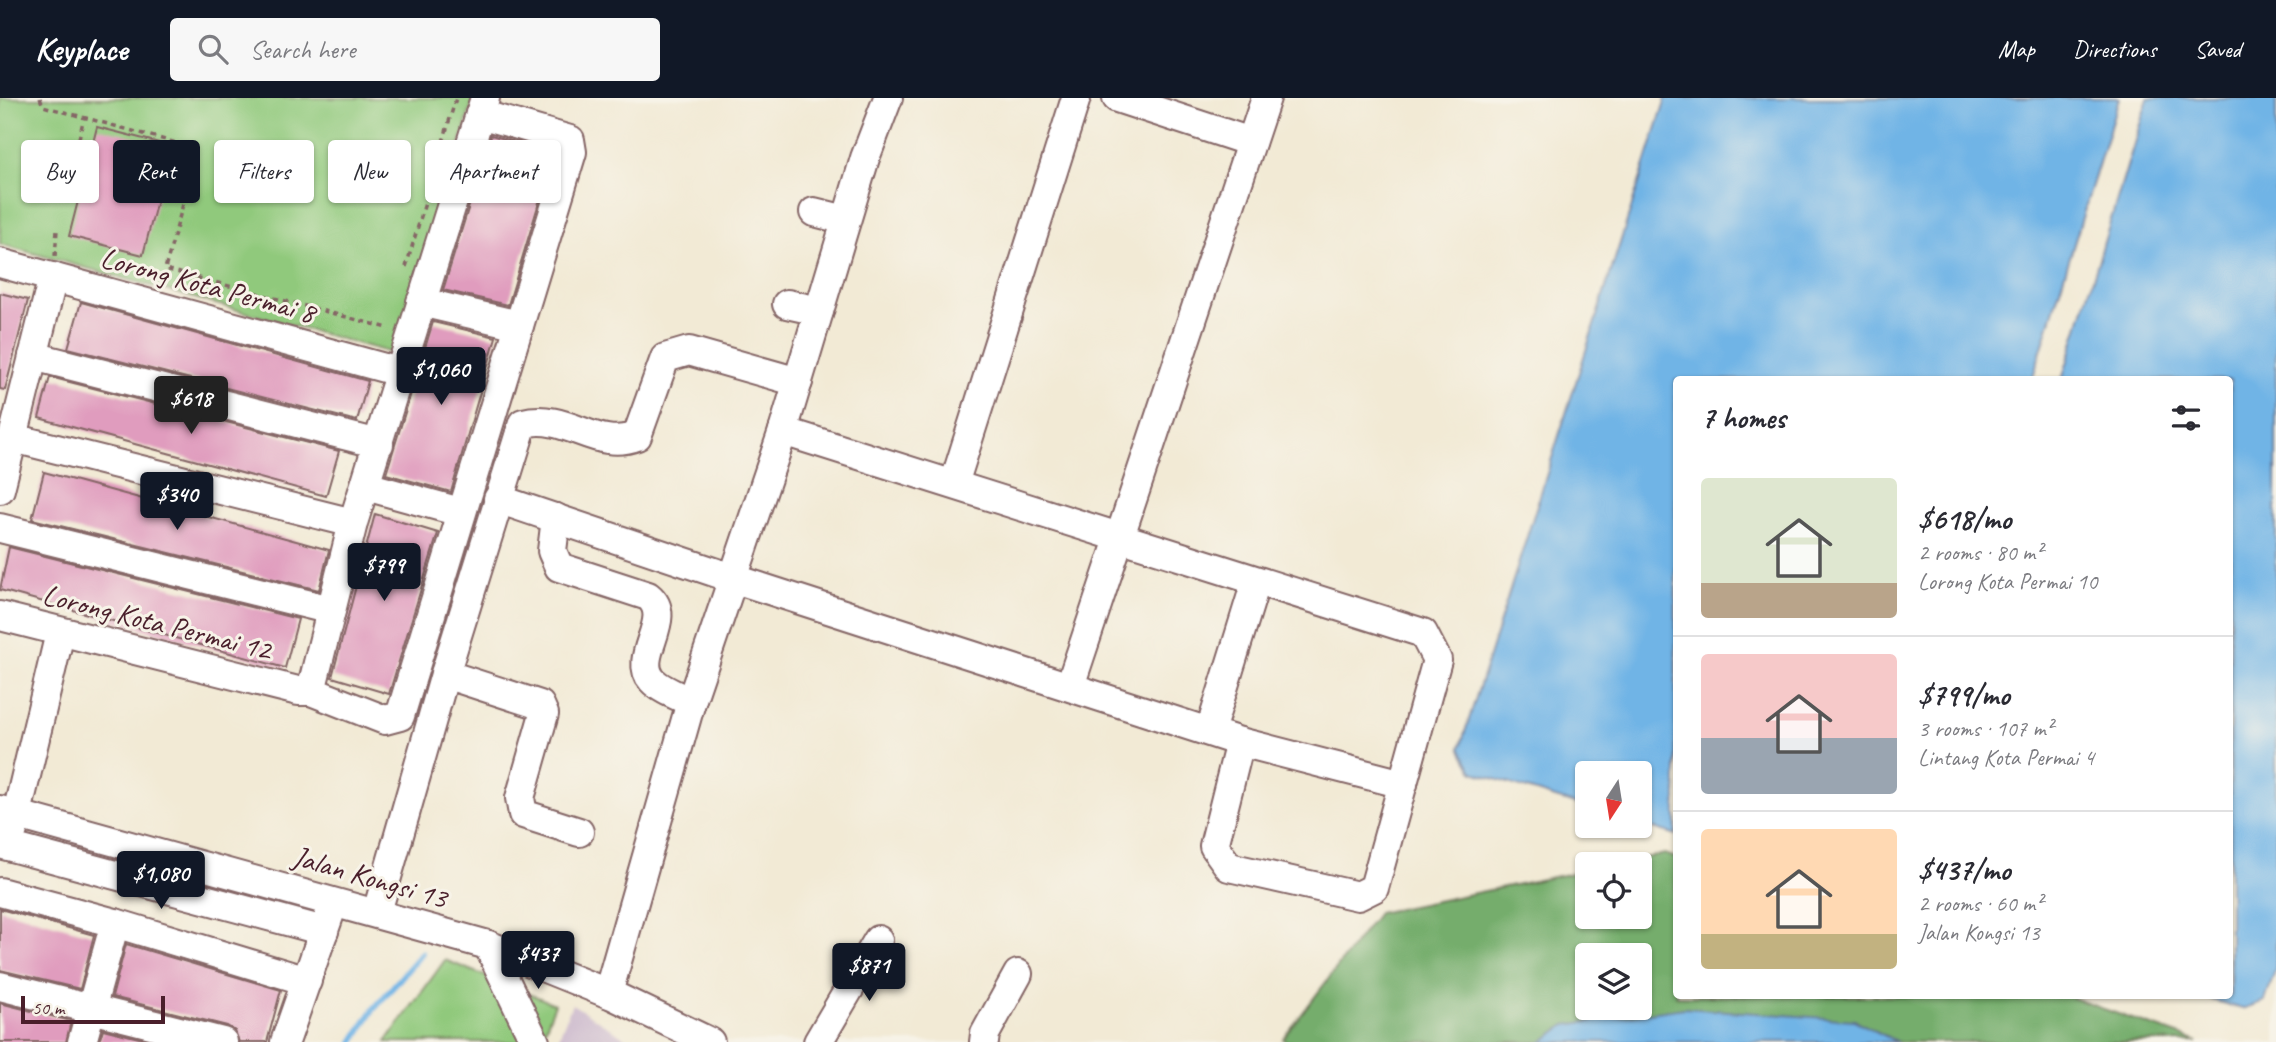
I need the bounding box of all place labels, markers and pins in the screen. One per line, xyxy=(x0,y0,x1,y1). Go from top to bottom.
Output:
pin: $1,060 xyxy=(384,348,498,407)
pin: $618 xyxy=(150,376,232,436)
pin: $340 xyxy=(136,472,218,532)
pin: $799 xyxy=(343,544,425,603)
pin: $1,080 xyxy=(104,852,218,911)
pin: $437 xyxy=(497,932,579,991)
pin: $871 xyxy=(828,944,910,1003)

